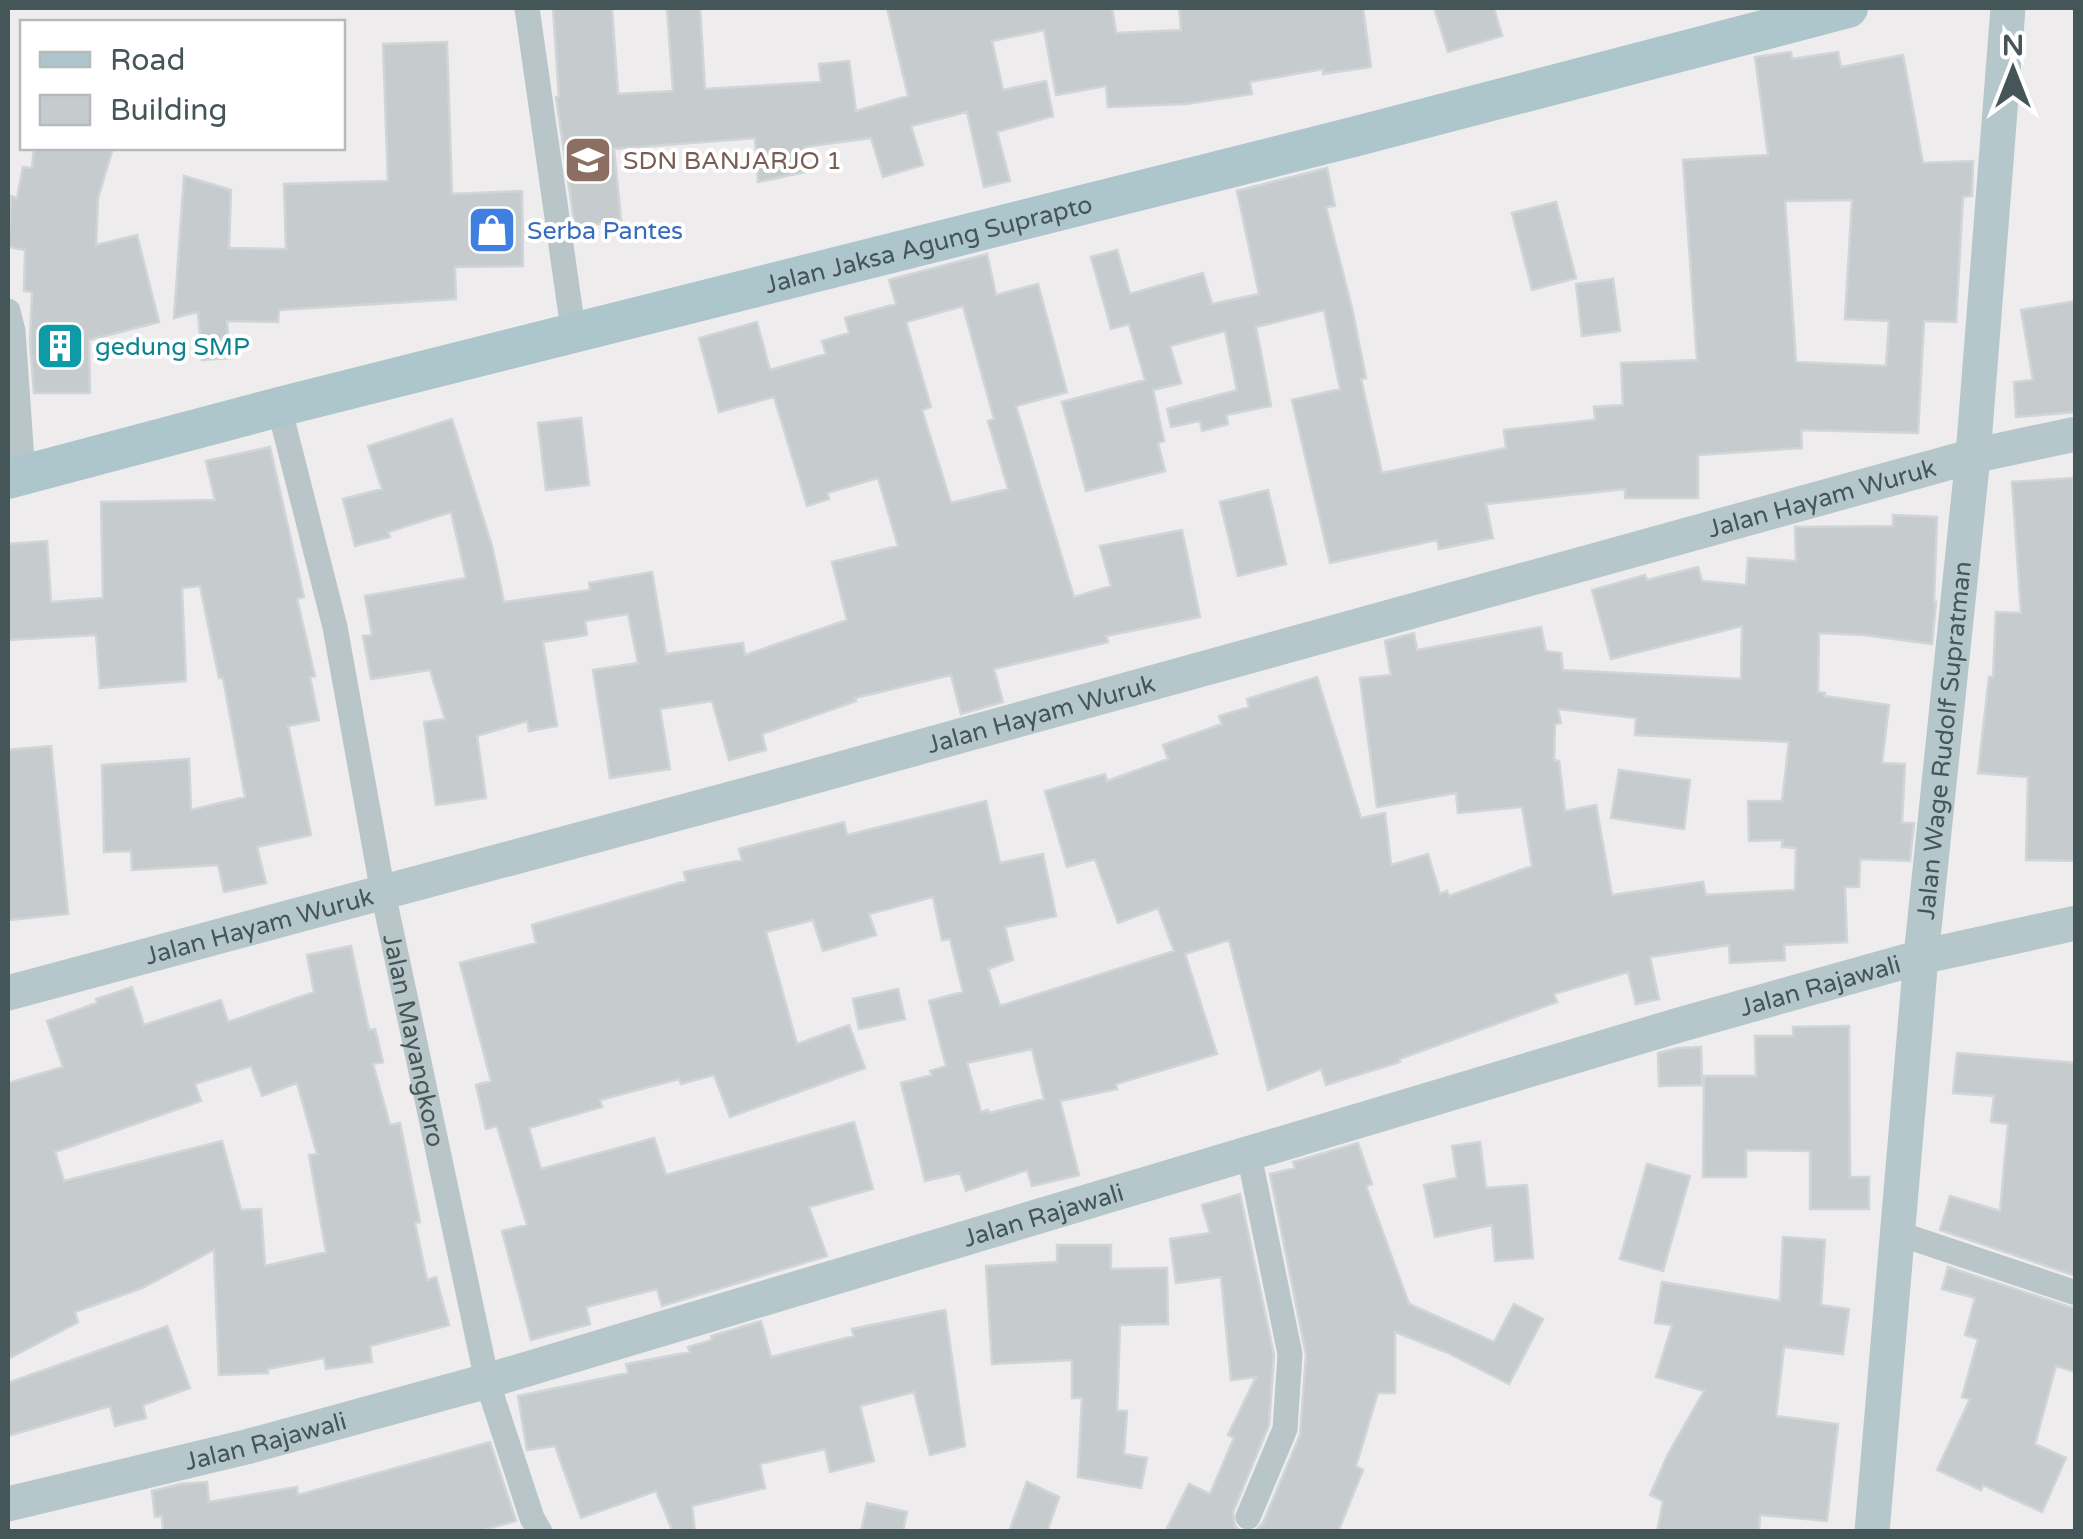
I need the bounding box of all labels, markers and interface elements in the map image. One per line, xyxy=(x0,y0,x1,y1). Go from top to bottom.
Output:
legend xyxy=(20,20,345,150)
north arrow xyxy=(1963,20,2063,120)
text: N xyxy=(2002,29,2024,63)
text: Road xyxy=(110,42,185,79)
text: Building xyxy=(110,92,227,129)
school or university icon: SDN BANJARJO 1 xyxy=(562,134,614,186)
place label: SDN BANJARJO 1 xyxy=(623,146,842,176)
street label: Jalan Jaksa Agung Suprapto xyxy=(762,189,1096,300)
shop icon: Serba Pantes xyxy=(466,204,518,256)
place label: Serba Pantes xyxy=(527,216,683,246)
building icon: gedung SMP xyxy=(34,320,86,372)
place label: gedung SMP xyxy=(95,332,250,362)
street label: Jalan Hayam Wuruk xyxy=(1704,453,1939,545)
street label: Jalan Wage Rudolf Supratman xyxy=(1911,560,1978,921)
street label: Jalan Hayam Wuruk xyxy=(924,669,1159,760)
street label: Jalan Hayam Wuruk xyxy=(142,882,377,972)
street label: Jalan Mayangkoro xyxy=(376,931,451,1150)
street label: Jalan Rajawali xyxy=(1736,949,1904,1023)
street label: Jalan Rajawali xyxy=(960,1178,1127,1254)
street label: Jalan Rajawali xyxy=(182,1406,350,1477)

